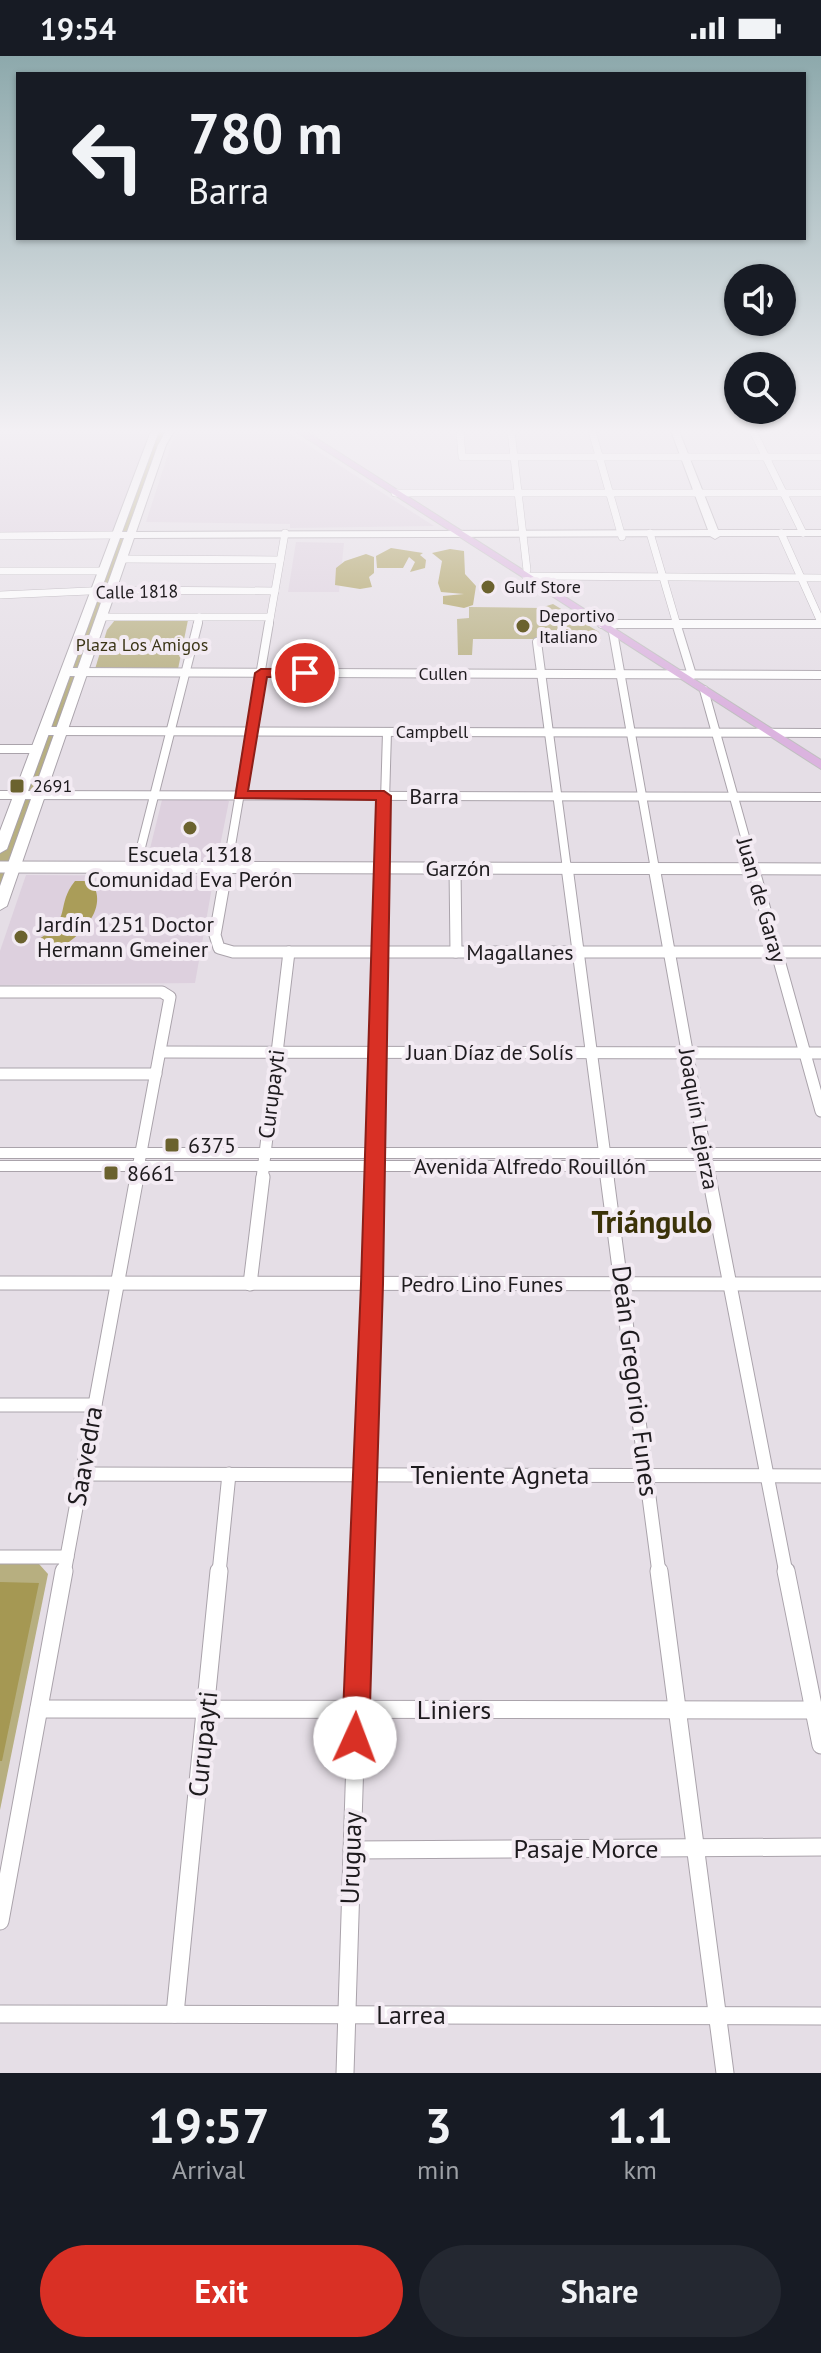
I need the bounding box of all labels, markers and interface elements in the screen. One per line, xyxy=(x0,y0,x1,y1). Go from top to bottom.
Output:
text: 19:54 xyxy=(40,9,116,48)
text: 780 m xyxy=(188,97,343,169)
icon: left xyxy=(56,104,160,208)
text: Barra xyxy=(188,167,269,214)
map controls xyxy=(724,264,796,424)
button: sound xyxy=(724,264,796,336)
button: search xyxy=(724,352,796,424)
place label: Gulf Store xyxy=(504,575,581,598)
marker: Gulf Store xyxy=(479,578,497,596)
street label: Calle 1818 xyxy=(95,579,178,604)
place label: Deportivo Italiano xyxy=(539,604,615,648)
marker: Deportivo Italiano xyxy=(514,617,532,635)
park label: Plaza Los Amigos xyxy=(76,633,208,656)
pin xyxy=(271,639,339,707)
icon: arrive xyxy=(283,651,327,695)
street label: Cullen xyxy=(418,662,468,685)
street label: Campbell xyxy=(396,720,469,743)
place label: 2691 xyxy=(33,774,72,797)
marker: 2691 xyxy=(8,777,26,795)
street label: Barra xyxy=(409,782,459,810)
marker: Escuela 1318 Comunidad Eva Perón xyxy=(181,819,199,837)
street label: Juan de Garay xyxy=(730,833,793,967)
place label: Escuela 1318 Comunidad Eva Perón xyxy=(88,840,292,893)
street label: Garzón xyxy=(425,854,491,882)
place label: Jardín 1251 Doctor Hermann Gmeiner xyxy=(36,910,214,963)
marker: Jardín 1251 Doctor Hermann Gmeiner xyxy=(12,928,30,946)
street label: Magallanes xyxy=(466,938,574,966)
street label: Juan Díaz de Solís xyxy=(405,1038,574,1066)
street label: Joaquín Lejarza xyxy=(673,1045,725,1192)
street label: Curupayti xyxy=(252,1048,290,1140)
place label: 6375 xyxy=(188,1131,236,1159)
marker: 6375 xyxy=(163,1136,181,1154)
street label: Avenida Alfredo Rouillón xyxy=(414,1152,646,1180)
place label: 8661 xyxy=(127,1159,175,1187)
marker: 8661 xyxy=(102,1164,120,1182)
district label: Triángulo xyxy=(592,1202,712,1241)
street label: Deán Gregorio Funes xyxy=(605,1264,666,1498)
street label: Pedro Lino Funes xyxy=(401,1270,563,1298)
street label: Saavedra xyxy=(60,1403,110,1508)
street label: Teniente Agneta xyxy=(411,1458,589,1491)
street label: Curupayti xyxy=(181,1689,224,1798)
street label: Liniers xyxy=(417,1693,491,1726)
position arrow xyxy=(313,1696,397,1780)
street label: Uruguay xyxy=(332,1811,369,1905)
street label: Pasaje Morce xyxy=(513,1832,659,1865)
street label: Larrea xyxy=(376,1998,446,2031)
text: 19:57 xyxy=(148,2094,269,2156)
text: 3 xyxy=(425,2094,452,2156)
text: 1.1 xyxy=(607,2094,673,2156)
text: Arrival xyxy=(172,2153,245,2186)
text: min xyxy=(417,2153,459,2186)
text: km xyxy=(623,2153,657,2186)
button: Exit xyxy=(40,2245,403,2337)
button: Share xyxy=(419,2245,781,2337)

